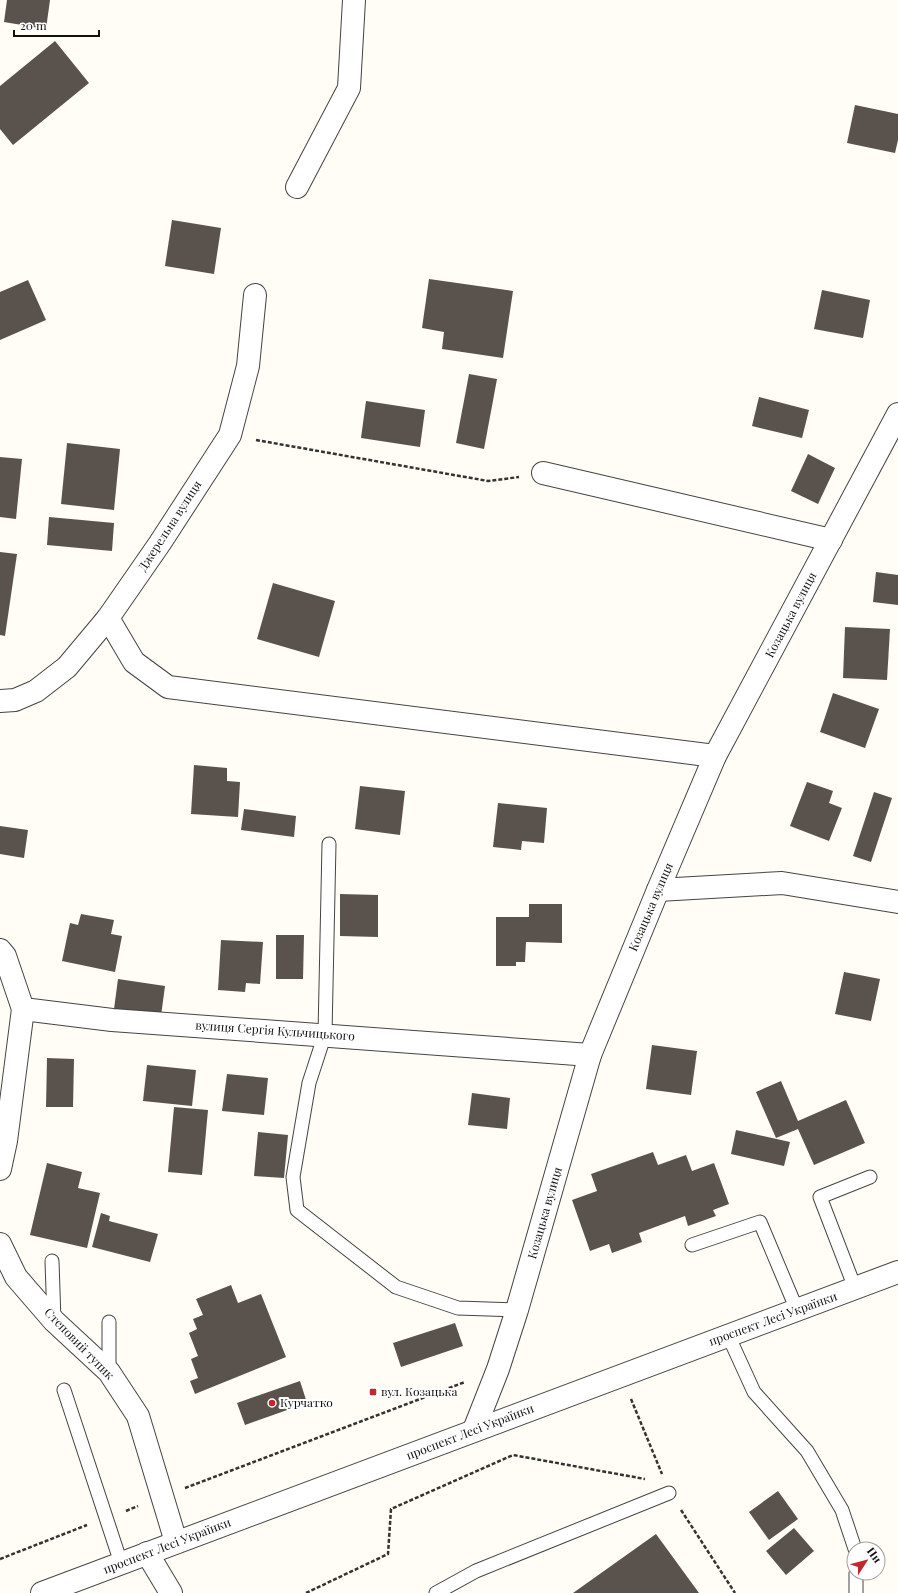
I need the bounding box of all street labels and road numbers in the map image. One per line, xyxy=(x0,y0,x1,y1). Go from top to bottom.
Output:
street label: Джерельна вулиця xyxy=(134,477,205,574)
street label: Козацька вулиця xyxy=(761,568,820,660)
street label: Козацька вулиця xyxy=(624,859,676,953)
street label: вулиця Сергія Кульчицького xyxy=(195,1016,356,1044)
street label: Козацька вулиця xyxy=(523,1164,565,1260)
street label: проспект Лесі Українки xyxy=(706,1287,840,1349)
street label: Степовий тупик xyxy=(41,1304,118,1383)
street label: проспект Лесі Українки xyxy=(404,1399,536,1463)
street label: проспект Лесі Українки xyxy=(101,1513,233,1577)

